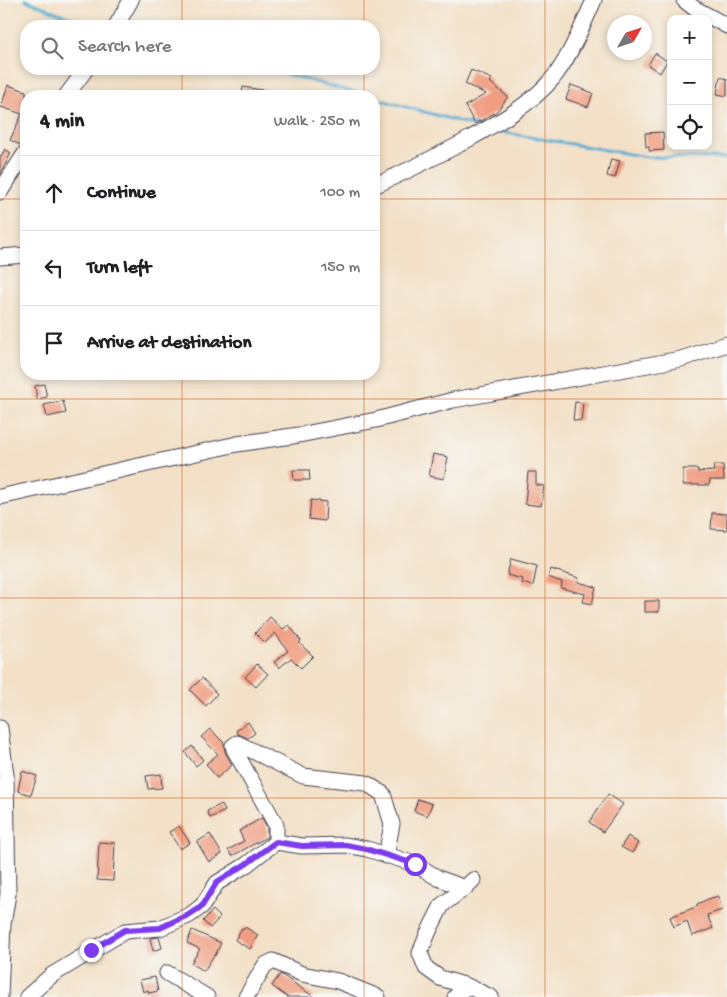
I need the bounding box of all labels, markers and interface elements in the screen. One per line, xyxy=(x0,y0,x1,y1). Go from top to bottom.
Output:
north arrow xyxy=(607,15,652,60)
map controls xyxy=(667,15,712,150)
button: + xyxy=(667,15,712,60)
search box xyxy=(20,20,380,75)
icon: search xyxy=(38,34,66,62)
text: Search here xyxy=(78,36,172,59)
button: − xyxy=(667,60,712,105)
button: locate xyxy=(667,105,712,150)
text: 4 min xyxy=(40,110,84,135)
text: Walk · 250 m xyxy=(274,113,360,132)
icon: ahead xyxy=(40,179,68,207)
text: Continue xyxy=(87,182,156,205)
text: 100 m xyxy=(320,184,360,203)
icon: left xyxy=(40,254,68,282)
text: Turn left xyxy=(87,257,151,280)
text: 150 m xyxy=(321,259,360,278)
icon: arrive xyxy=(40,329,68,357)
text: Arrive at destination xyxy=(87,332,251,355)
route start xyxy=(404,853,427,876)
route end xyxy=(80,939,103,962)

